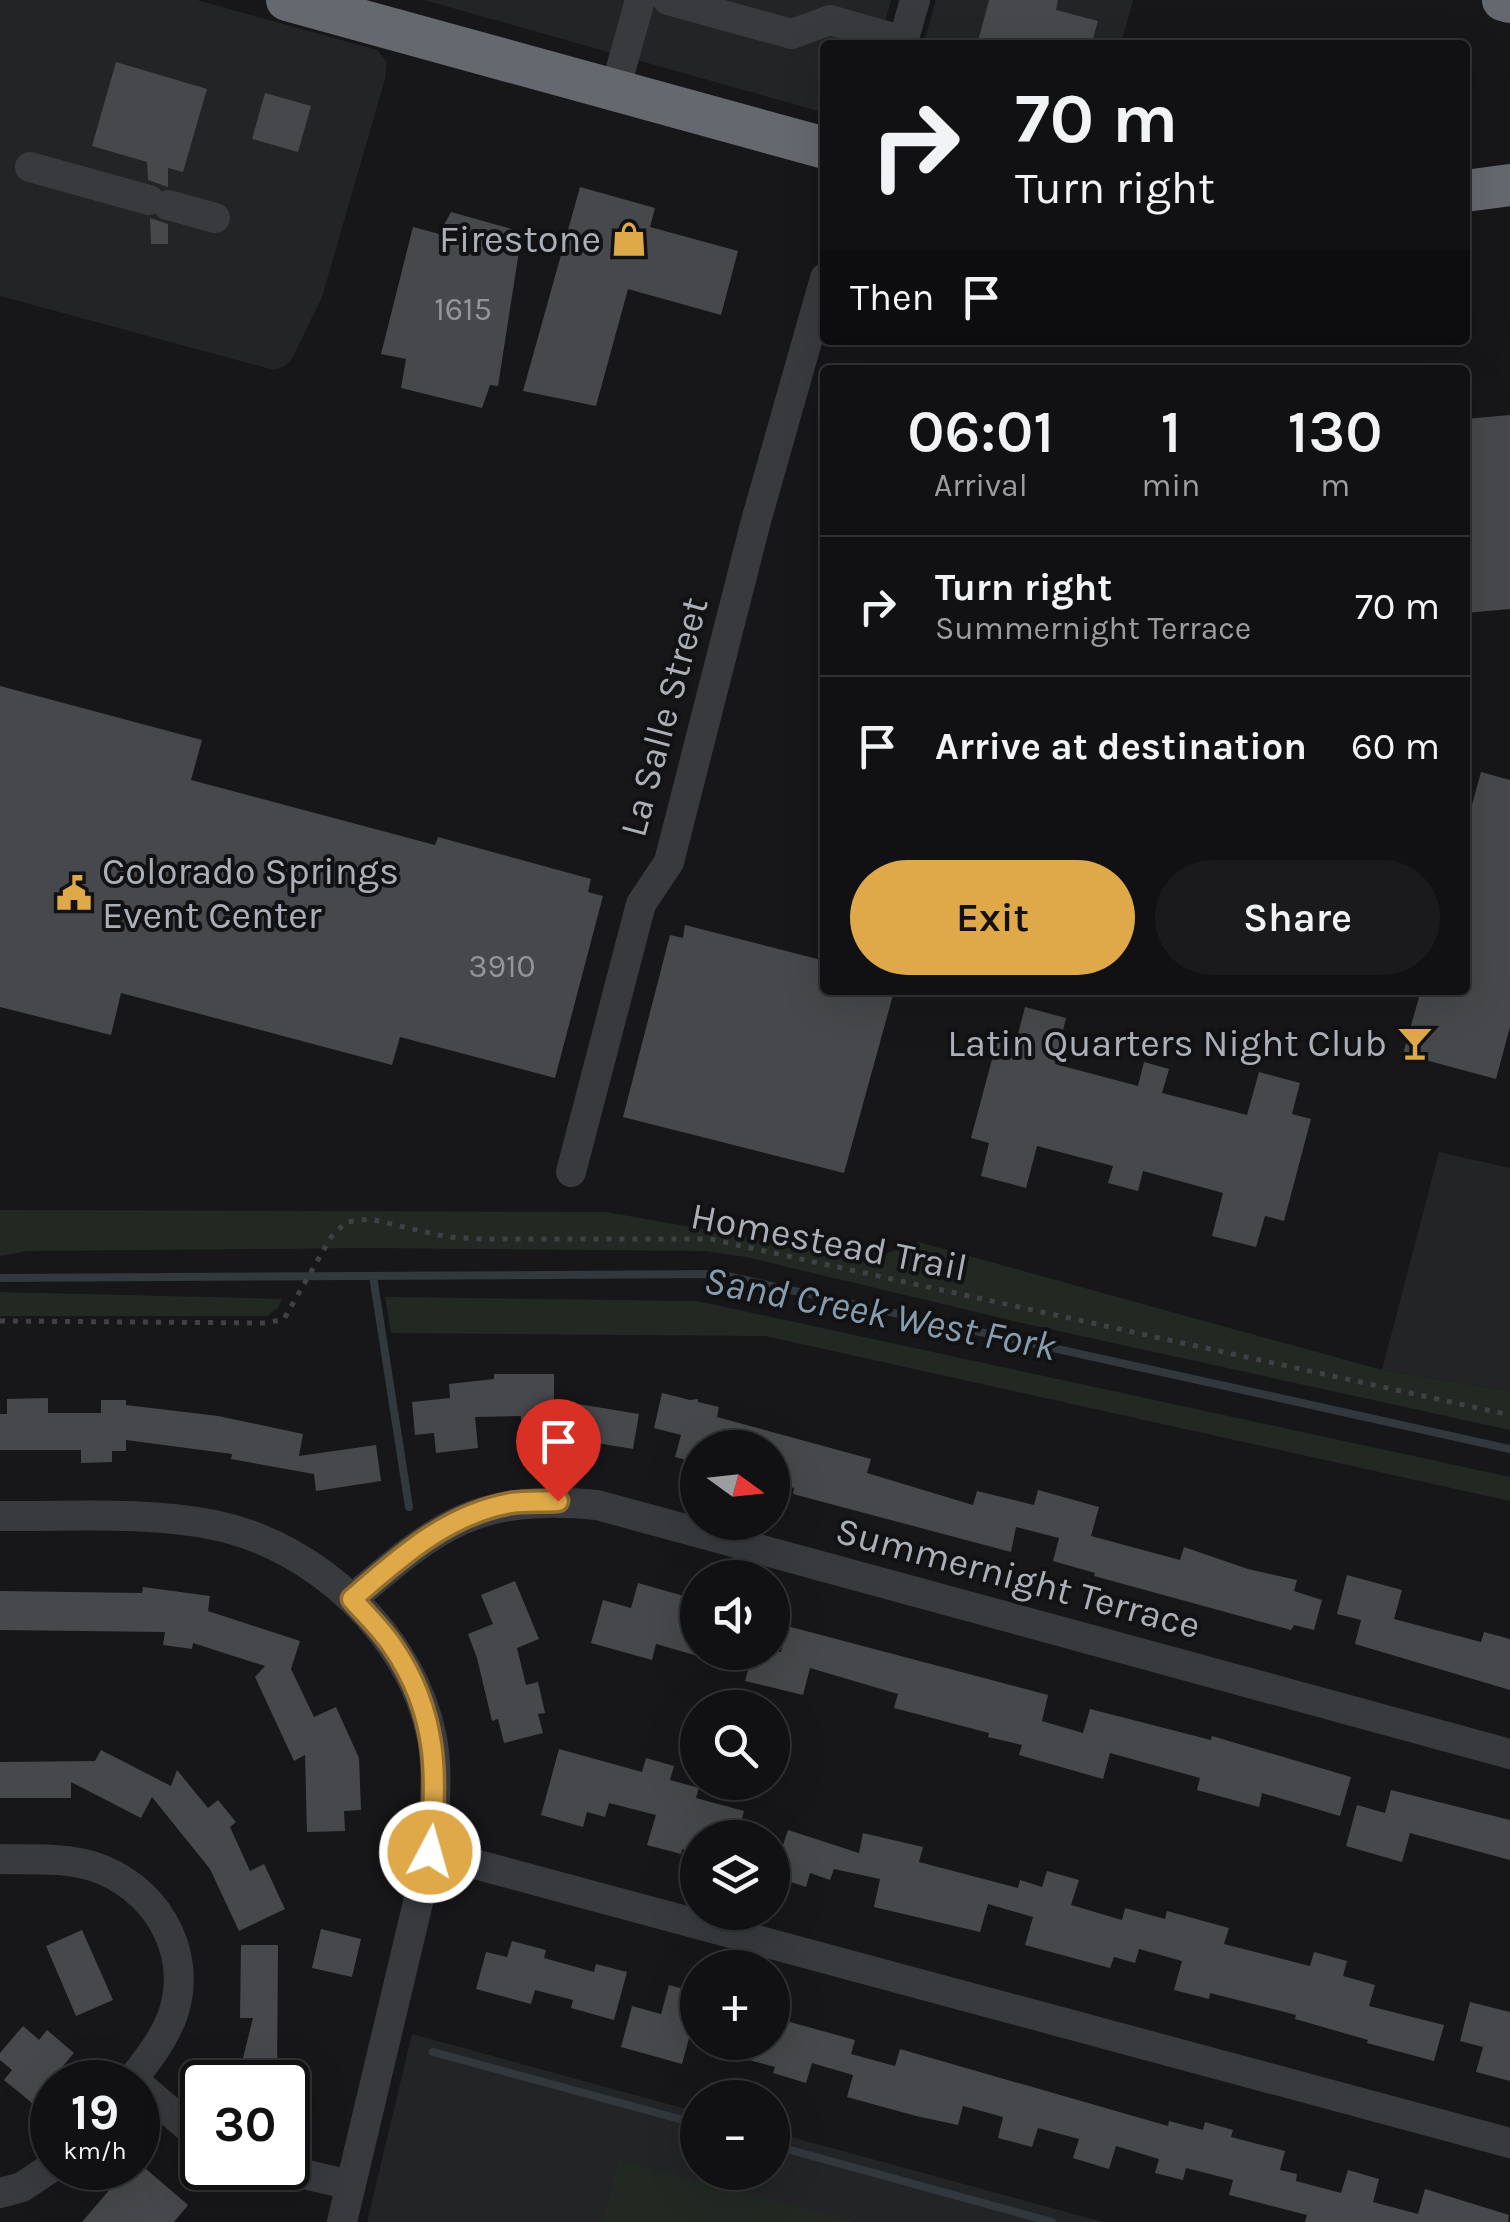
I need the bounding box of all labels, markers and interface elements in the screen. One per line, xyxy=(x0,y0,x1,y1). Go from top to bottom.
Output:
text: 70 m xyxy=(1015,78,1178,160)
icon: right xyxy=(850,80,980,210)
text: Turn right xyxy=(1015,162,1215,214)
place label: Firestone xyxy=(439,217,601,262)
shop icon: Firestone xyxy=(610,220,648,258)
icon: arrive xyxy=(954,270,1009,325)
text: Then xyxy=(850,275,934,320)
house number: 1615 xyxy=(434,291,492,328)
text: 06:01 xyxy=(907,397,1054,467)
text: 1 xyxy=(1160,397,1181,467)
text: 130 xyxy=(1288,397,1383,467)
text: Arrival xyxy=(934,467,1028,504)
text: min xyxy=(1142,467,1200,504)
text: m xyxy=(1320,467,1350,504)
text: Turn right xyxy=(935,565,1112,610)
icon: right xyxy=(850,579,905,634)
text: 70 m xyxy=(1355,584,1440,629)
street label: La Salle Street xyxy=(610,592,718,842)
text: Summernight Terrace xyxy=(935,610,1251,647)
icon: arrive xyxy=(850,719,905,774)
text: Arrive at destination xyxy=(935,724,1307,769)
text: 60 m xyxy=(1351,724,1440,769)
place label: Colorado Springs Event Center xyxy=(102,849,399,938)
button: Exit xyxy=(850,860,1135,975)
button: Share xyxy=(1155,860,1440,975)
public building icon: Colorado Springs Event Center xyxy=(55,874,93,912)
house number: 3910 xyxy=(468,948,536,985)
place label: Latin Quarters Night Club xyxy=(947,1021,1387,1066)
bar icon: Latin Quarters Night Club xyxy=(1396,1024,1434,1062)
street label: Homestead Trail xyxy=(687,1193,971,1291)
water label: Sand Creek West Fork xyxy=(700,1256,1061,1370)
pin xyxy=(516,1399,601,1502)
icon: arrive xyxy=(531,1414,586,1469)
north arrow xyxy=(680,1430,790,1540)
map controls xyxy=(680,1430,790,2190)
street label: Summernight Terrace xyxy=(831,1508,1205,1648)
button: sound xyxy=(680,1560,790,1670)
button: search xyxy=(680,1690,790,1800)
position arrow xyxy=(378,1800,482,1904)
button: layers xyxy=(680,1820,790,1930)
button: + xyxy=(680,1950,790,2060)
speed limit sign: 30 xyxy=(180,2060,310,2190)
button: − xyxy=(680,2080,790,2190)
text: 19 xyxy=(71,2083,119,2142)
text: km/h xyxy=(63,2136,127,2165)

